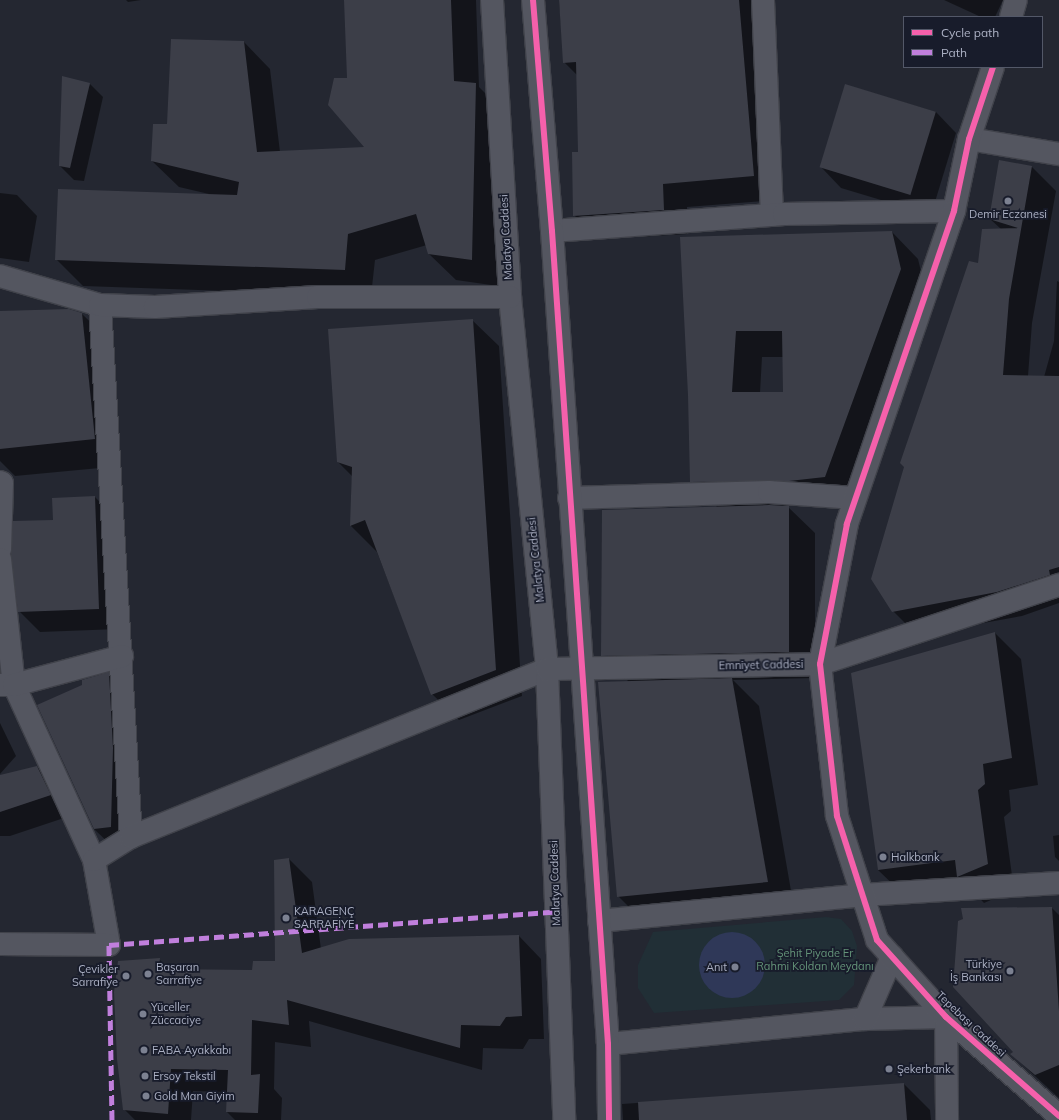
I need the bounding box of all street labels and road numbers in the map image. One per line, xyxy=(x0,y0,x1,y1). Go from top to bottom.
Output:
street label: Malatya Caddesi xyxy=(497,194,515,280)
street label: Malatya Caddesi xyxy=(525,517,547,603)
street label: Emniyet Caddesi xyxy=(718,658,804,672)
street label: Malatya Caddesi xyxy=(547,840,563,926)
street label: Tepebaşı Caddesi xyxy=(934,989,1008,1059)

